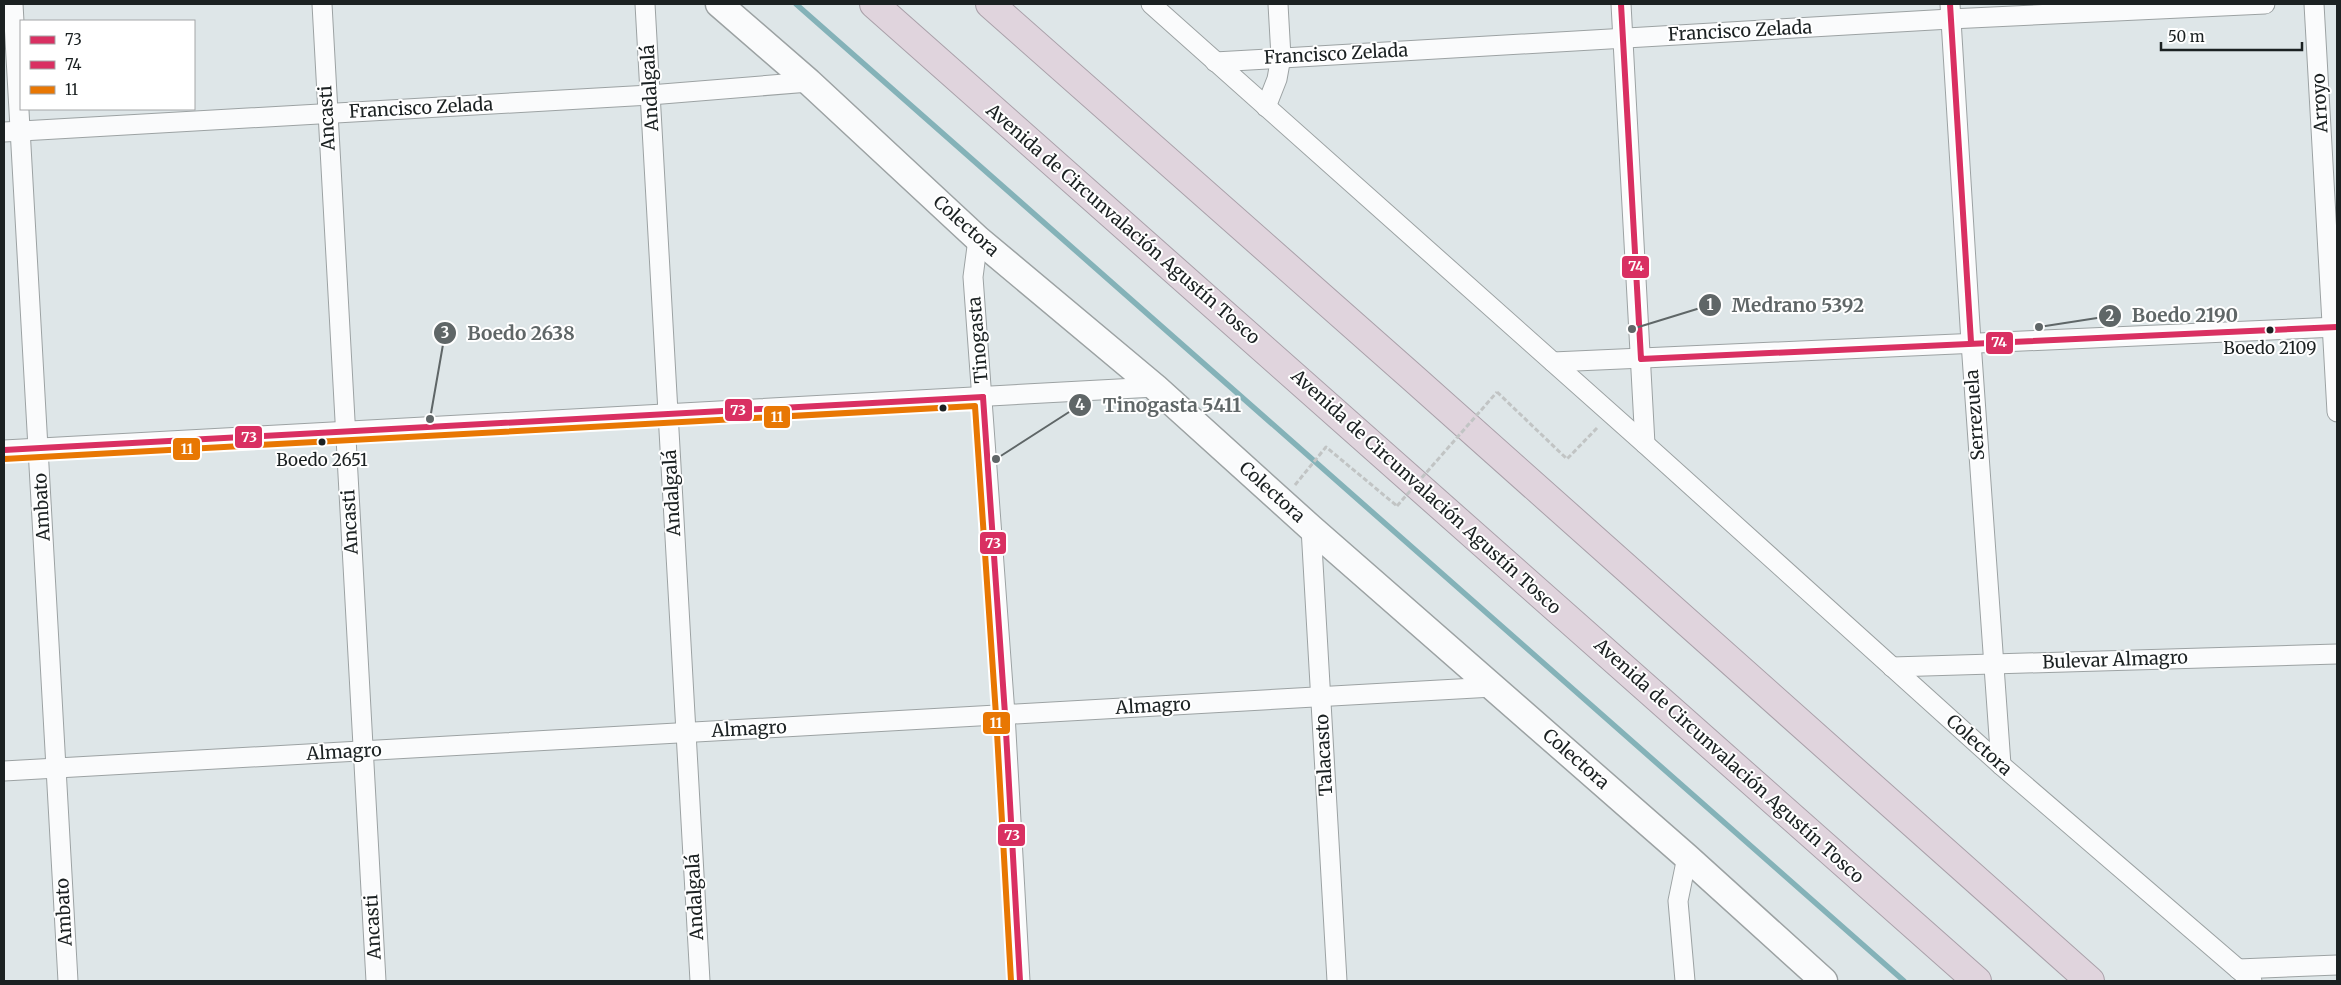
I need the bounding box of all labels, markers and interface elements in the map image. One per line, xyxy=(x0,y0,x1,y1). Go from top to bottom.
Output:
street label: Francisco Zelada xyxy=(1667,15,1813,46)
legend xyxy=(20,20,195,110)
scale bar xyxy=(2161,20,2302,52)
text: 50 m xyxy=(2168,27,2205,46)
text: 73 xyxy=(65,30,82,49)
street label: Francisco Zelada xyxy=(1263,38,1409,69)
street label: Andalgalá xyxy=(636,44,663,133)
text: 74 xyxy=(65,55,82,74)
street label: Arroyo xyxy=(2306,73,2333,134)
text: 11 xyxy=(65,80,78,99)
street label: Ancasti xyxy=(313,85,340,152)
street label: Francisco Zelada xyxy=(348,92,494,123)
street label: Avenida de Circunvalación Agustín Tosco xyxy=(981,98,1265,349)
street label: Colectora xyxy=(929,190,1004,261)
line badge: 74 xyxy=(1621,255,1650,279)
text: 74 xyxy=(1628,257,1644,275)
callout: Medrano 5392 xyxy=(1697,288,1875,322)
text: Medrano 5392 xyxy=(1732,293,1864,317)
street label: Tinogasta xyxy=(962,295,993,384)
text: 1 xyxy=(1707,295,1714,314)
callout: Boedo 2190 xyxy=(2097,299,2249,333)
text: Boedo 2190 xyxy=(2132,303,2238,327)
text: 2 xyxy=(2106,306,2115,325)
callout: Boedo 2638 xyxy=(433,316,585,350)
text: Boedo 2638 xyxy=(467,321,575,345)
text: 3 xyxy=(441,323,449,342)
marker: Boedo 2109 xyxy=(2265,325,2275,335)
line badge: 74 xyxy=(1985,331,2014,355)
text: 74 xyxy=(1991,333,2007,351)
place label: Boedo 2109 xyxy=(2223,337,2317,359)
street label: Avenida de Circunvalación Agustín Tosco xyxy=(1286,364,1566,619)
street label: Serrezuela xyxy=(1960,368,1989,461)
callout: Tinogasta 5411 xyxy=(1068,388,1251,422)
text: Tinogasta 5411 xyxy=(1103,393,1241,417)
text: 4 xyxy=(1075,395,1085,414)
line badge: 73 xyxy=(724,398,753,422)
text: 73 xyxy=(730,401,746,419)
unlabelled marker xyxy=(938,403,948,413)
line badge: 11 xyxy=(763,405,791,429)
text: 11 xyxy=(771,408,784,426)
line badge: 73 xyxy=(234,425,263,449)
text: 73 xyxy=(241,428,257,446)
line badge: 11 xyxy=(172,437,201,461)
marker: Boedo 2651 xyxy=(317,437,327,447)
text: 11 xyxy=(181,440,194,458)
place label: Boedo 2651 xyxy=(276,449,368,471)
street label: Andalgalá xyxy=(658,449,685,538)
street label: Colectora xyxy=(1235,456,1310,527)
street label: Ambato xyxy=(28,472,55,543)
street label: Ancasti xyxy=(336,489,363,556)
line badge: 73 xyxy=(979,531,1007,555)
text: 73 xyxy=(985,534,1001,552)
street label: Avenida de Circunvalación Agustín Tosco xyxy=(1589,633,1869,888)
street label: Bulevar Almagro xyxy=(2042,645,2188,674)
street label: Almagro xyxy=(1114,692,1191,719)
street label: Colectora xyxy=(1942,709,2017,780)
line badge: 11 xyxy=(982,711,1011,735)
street label: Talacasto xyxy=(1310,713,1337,797)
text: 11 xyxy=(990,714,1003,732)
street label: Almagro xyxy=(710,715,787,742)
street label: Colectora xyxy=(1538,723,1615,794)
street label: Almagro xyxy=(305,738,382,765)
line badge: 73 xyxy=(997,823,1026,847)
text: 73 xyxy=(1004,826,1020,844)
street label: Andalgalá xyxy=(681,853,708,942)
street label: Ambato xyxy=(50,877,77,948)
street label: Ancasti xyxy=(359,894,386,961)

